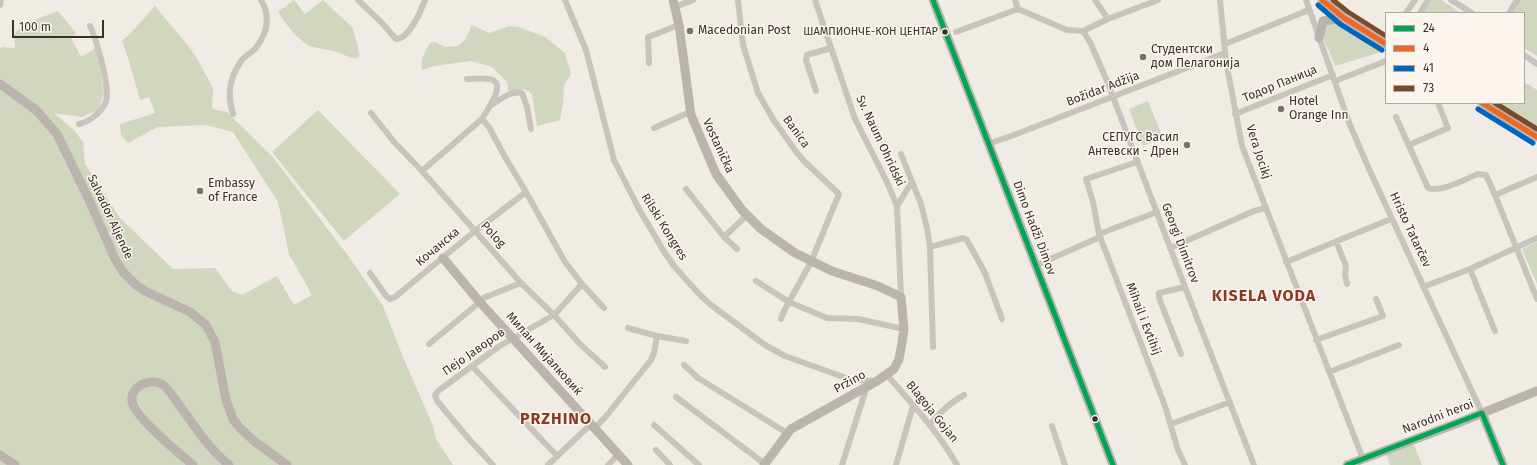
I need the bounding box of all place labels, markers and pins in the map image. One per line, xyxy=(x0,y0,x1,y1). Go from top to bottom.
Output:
place label: Macedonian Post xyxy=(698,24,791,38)
place label: ШАМПИОНЧЕ-КОН ЦЕНТАР xyxy=(803,25,938,39)
marker: Macedonian Post xyxy=(685,26,695,36)
marker: ШАМПИОНЧЕ-КОН ЦЕНТАР xyxy=(940,27,950,37)
place label: Студентски дом Пелагонија xyxy=(1151,43,1240,71)
marker: Студентски дом Пелагонија xyxy=(1138,52,1148,62)
place label: Hotel Orange Inn xyxy=(1289,95,1348,123)
marker: Hotel Orange Inn xyxy=(1276,104,1286,114)
place label: СЕПУГС Васил Антевски - Дрен xyxy=(1088,131,1179,159)
marker: СЕПУГС Васил Антевски - Дрен xyxy=(1182,140,1192,150)
place label: Embassy of France xyxy=(208,177,257,205)
marker: Embassy of France xyxy=(195,186,205,196)
unlabelled marker xyxy=(1090,414,1100,424)

